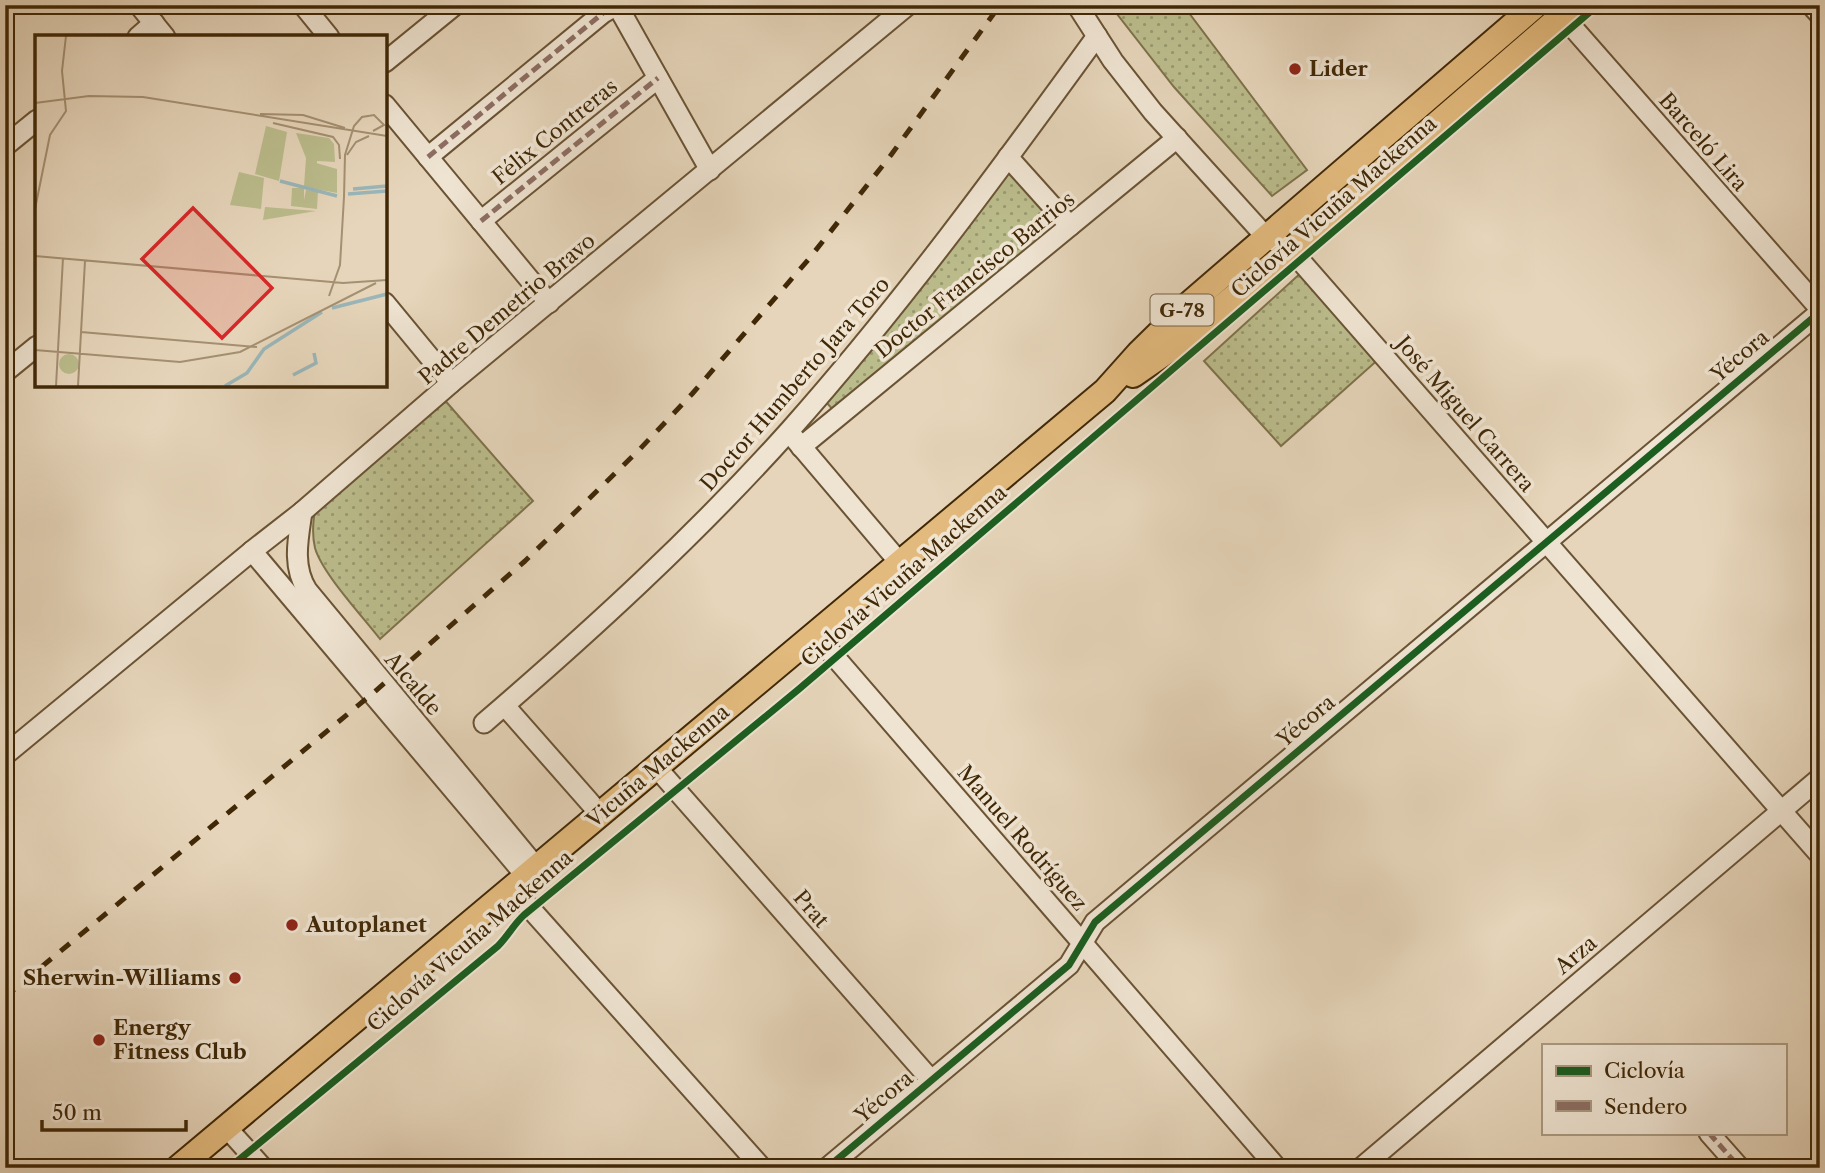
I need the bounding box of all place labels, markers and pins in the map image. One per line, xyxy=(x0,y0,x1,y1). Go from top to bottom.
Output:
place label: Lider xyxy=(1309,56,1369,81)
marker: Lider xyxy=(1287,61,1303,77)
place label: Autoplanet xyxy=(305,912,427,937)
marker: Autoplanet xyxy=(284,917,300,933)
place label: Sherwin-Williams xyxy=(23,965,221,990)
marker: Sherwin-Williams xyxy=(227,970,243,986)
place label: Energy Fitness Club xyxy=(113,1015,247,1064)
marker: Energy Fitness Club xyxy=(91,1032,107,1048)

